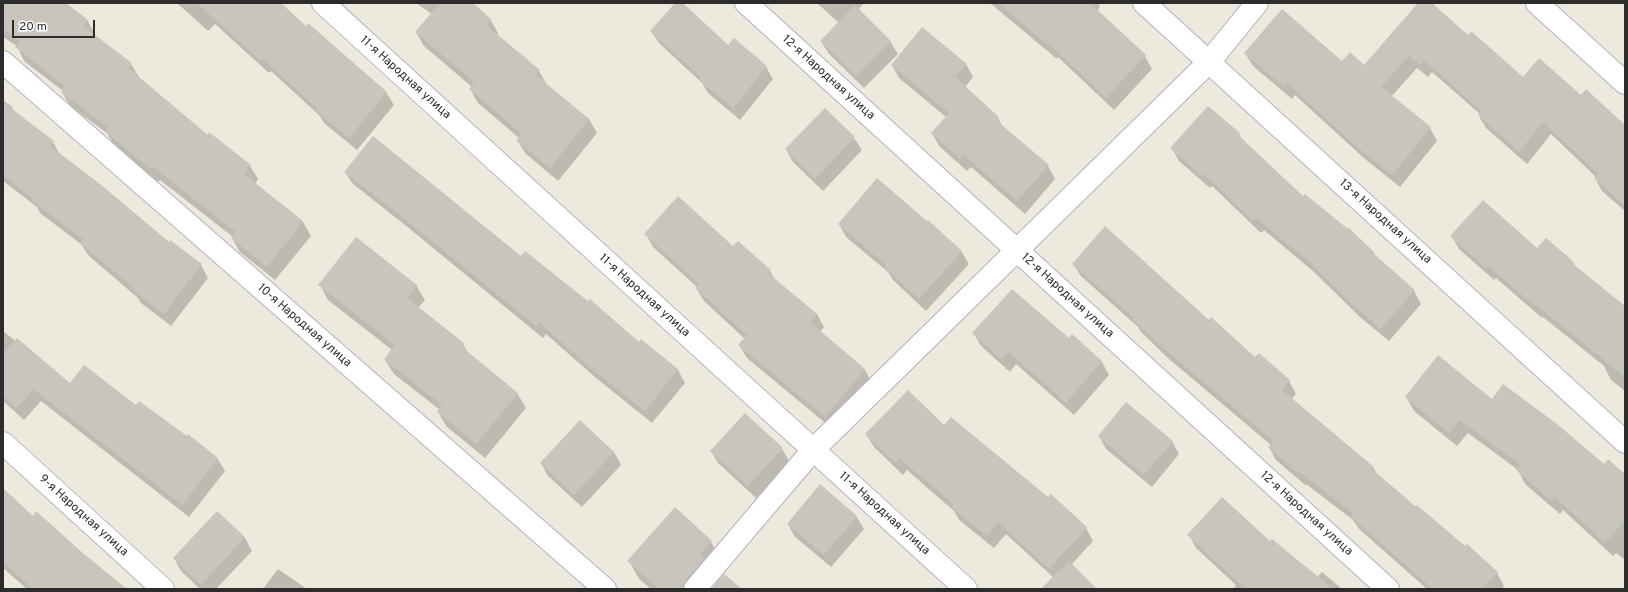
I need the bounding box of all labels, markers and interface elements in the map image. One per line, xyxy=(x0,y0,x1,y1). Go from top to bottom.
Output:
scale bar xyxy=(14,12,97,38)
text: 20 m xyxy=(19,19,47,35)
street label: 11-я Народная улица xyxy=(357,33,453,123)
street label: 12-я Народная улица xyxy=(779,33,877,123)
street label: 13-я Народная улица xyxy=(1336,177,1434,267)
street label: 11-я Народная улица xyxy=(596,251,692,341)
street label: 12-я Народная улица xyxy=(1018,251,1116,341)
street label: 10-я Народная улица xyxy=(254,281,354,371)
street label: 11-я Народная улица xyxy=(836,469,932,559)
street label: 12-я Народная улица xyxy=(1257,469,1355,559)
street label: 9-я Народная улица xyxy=(35,472,131,560)

